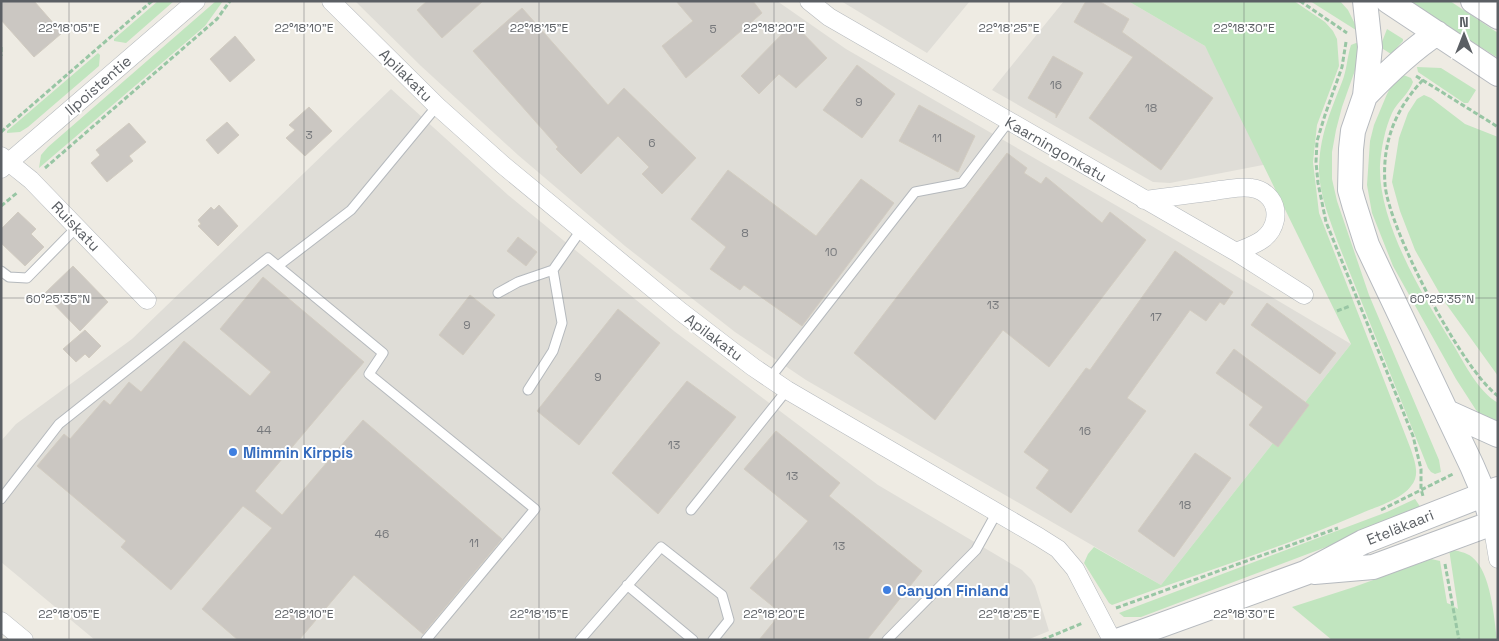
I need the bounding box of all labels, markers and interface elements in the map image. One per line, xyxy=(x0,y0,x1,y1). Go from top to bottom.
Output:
north arrow xyxy=(1439,10,1489,60)
text: N xyxy=(1459,13,1469,31)
text: 22°18'05"E xyxy=(38,20,100,36)
text: 22°18'10"E xyxy=(274,20,334,36)
text: 22°18'15"E xyxy=(510,20,569,36)
text: 22°18'20"E xyxy=(743,20,805,36)
text: 22°18'25"E xyxy=(979,20,1040,36)
text: 22°18'30"E xyxy=(1213,20,1275,36)
house number: 5 xyxy=(709,21,717,37)
street label: Apilakatu xyxy=(376,45,436,105)
street label: Ilpoistentie xyxy=(61,51,135,119)
house number: 16 xyxy=(1050,77,1062,93)
house number: 9 xyxy=(855,94,863,110)
house number: 18 xyxy=(1145,100,1157,116)
street label: Kaarningonkatu xyxy=(1002,112,1110,186)
house number: 3 xyxy=(305,127,313,143)
house number: 11 xyxy=(932,130,942,146)
house number: 6 xyxy=(648,135,656,151)
street label: Ruiskatu xyxy=(48,197,104,255)
house number: 8 xyxy=(741,225,749,241)
house number: 10 xyxy=(825,244,837,260)
text: 60°25'35"N xyxy=(26,291,90,307)
text: 60°25'35"N xyxy=(1410,291,1474,307)
house number: 13 xyxy=(987,297,999,313)
street label: Apilakatu xyxy=(681,309,747,365)
house number: 17 xyxy=(1150,309,1162,325)
house number: 9 xyxy=(463,317,471,333)
house number: 9 xyxy=(594,369,602,385)
house number: 44 xyxy=(256,422,272,438)
house number: 16 xyxy=(1079,423,1091,439)
house number: 13 xyxy=(668,437,680,453)
place label: Mimmin Kirppis xyxy=(243,443,353,462)
marker: Mimmin Kirppis xyxy=(227,446,239,458)
house number: 13 xyxy=(786,468,798,484)
house number: 18 xyxy=(1179,497,1191,513)
street label: Eteläkaari xyxy=(1364,505,1436,549)
house number: 46 xyxy=(375,526,389,542)
house number: 11 xyxy=(469,535,479,551)
house number: 13 xyxy=(833,538,845,554)
place label: Canyon Finland xyxy=(897,581,1009,600)
marker: Canyon Finland xyxy=(881,584,893,596)
text: 22°18'05"E xyxy=(38,606,100,622)
text: 22°18'10"E xyxy=(274,606,334,622)
text: 22°18'15"E xyxy=(510,606,569,622)
text: 22°18'20"E xyxy=(743,606,805,622)
text: 22°18'25"E xyxy=(979,606,1040,622)
text: 22°18'30"E xyxy=(1213,606,1275,622)

